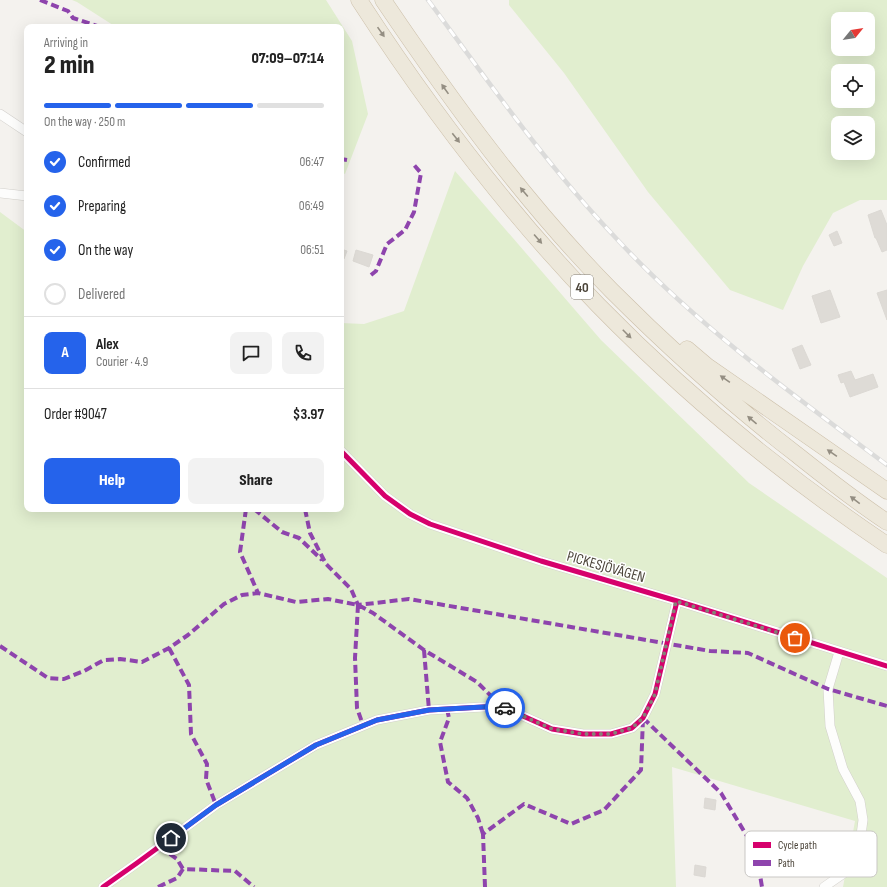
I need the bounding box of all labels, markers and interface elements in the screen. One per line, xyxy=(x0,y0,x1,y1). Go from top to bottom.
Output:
north arrow xyxy=(831,12,875,56)
map controls xyxy=(831,12,875,160)
one-way arrow xyxy=(377,27,385,38)
text: Arriving in xyxy=(44,35,88,51)
text: 07:09–07:14 xyxy=(251,49,324,68)
text: 2 min xyxy=(44,50,94,81)
button: locate xyxy=(831,64,875,108)
one-way arrow xyxy=(441,84,449,94)
text: On the way · 250 m xyxy=(44,114,125,130)
button: layers xyxy=(831,116,875,160)
one-way arrow xyxy=(452,133,460,144)
icon: check xyxy=(44,151,66,173)
text: Confirmed xyxy=(78,153,131,172)
text: 06:47 xyxy=(300,154,324,170)
one-way arrow xyxy=(520,187,529,197)
icon: check xyxy=(44,195,66,217)
text: Preparing xyxy=(78,197,126,216)
text: 06:49 xyxy=(299,198,324,214)
one-way arrow xyxy=(534,233,543,244)
icon: check xyxy=(44,239,66,261)
text: On the way xyxy=(78,241,133,260)
text: 06:51 xyxy=(300,242,324,258)
road number: 40 xyxy=(571,275,593,299)
text: Delivered xyxy=(78,285,125,304)
one-way arrow xyxy=(622,329,632,338)
button: chat xyxy=(230,332,272,374)
button: phone xyxy=(282,332,324,374)
text: Alex xyxy=(96,335,119,354)
text: A xyxy=(61,343,69,362)
text: Courier · 4.9 xyxy=(96,354,148,370)
one-way arrow xyxy=(720,375,731,383)
text: Order #9047 xyxy=(44,405,107,424)
text: $3.97 xyxy=(293,405,324,424)
one-way arrow xyxy=(747,415,758,424)
one-way arrow xyxy=(827,449,837,457)
button: Help xyxy=(44,458,180,504)
button: Share xyxy=(188,458,324,504)
one-way arrow xyxy=(850,496,860,504)
street label: PICKESJÖVÄGEN xyxy=(565,547,647,587)
pin xyxy=(778,621,812,655)
icon: bag xyxy=(784,627,806,649)
courier xyxy=(485,688,525,728)
icon: car xyxy=(494,697,516,719)
pin xyxy=(154,821,188,855)
icon: home xyxy=(160,827,182,849)
legend xyxy=(745,831,877,877)
text: Cycle path xyxy=(778,839,817,852)
text: Path xyxy=(778,857,795,870)

